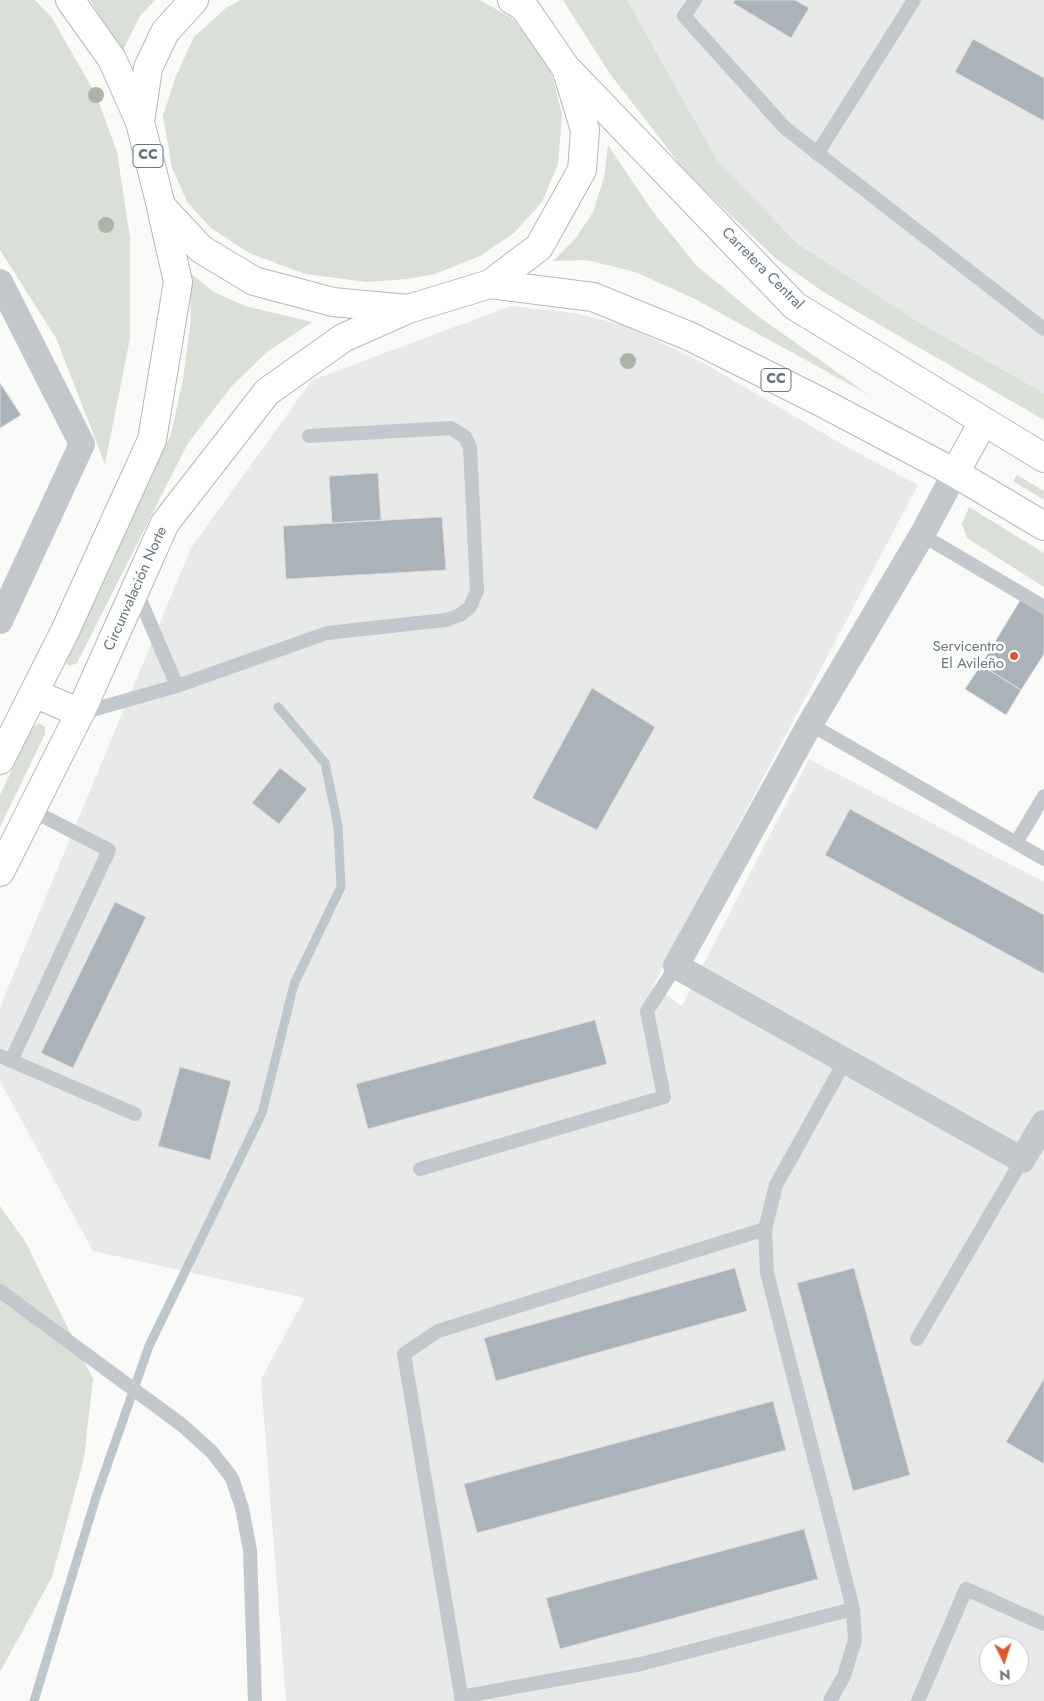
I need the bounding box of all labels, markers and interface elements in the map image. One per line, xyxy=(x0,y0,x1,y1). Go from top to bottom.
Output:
road number: CC xyxy=(133,144,163,168)
street label: Carretera Central xyxy=(717,224,807,314)
road number: CC xyxy=(761,368,791,392)
street label: Circunvalación Norte xyxy=(100,524,172,654)
place label: Servicentro El Avileño xyxy=(932,638,1004,673)
marker: Servicentro El Avileño xyxy=(1008,650,1020,662)
north arrow xyxy=(979,1636,1029,1686)
text: N xyxy=(999,1665,1011,1685)

